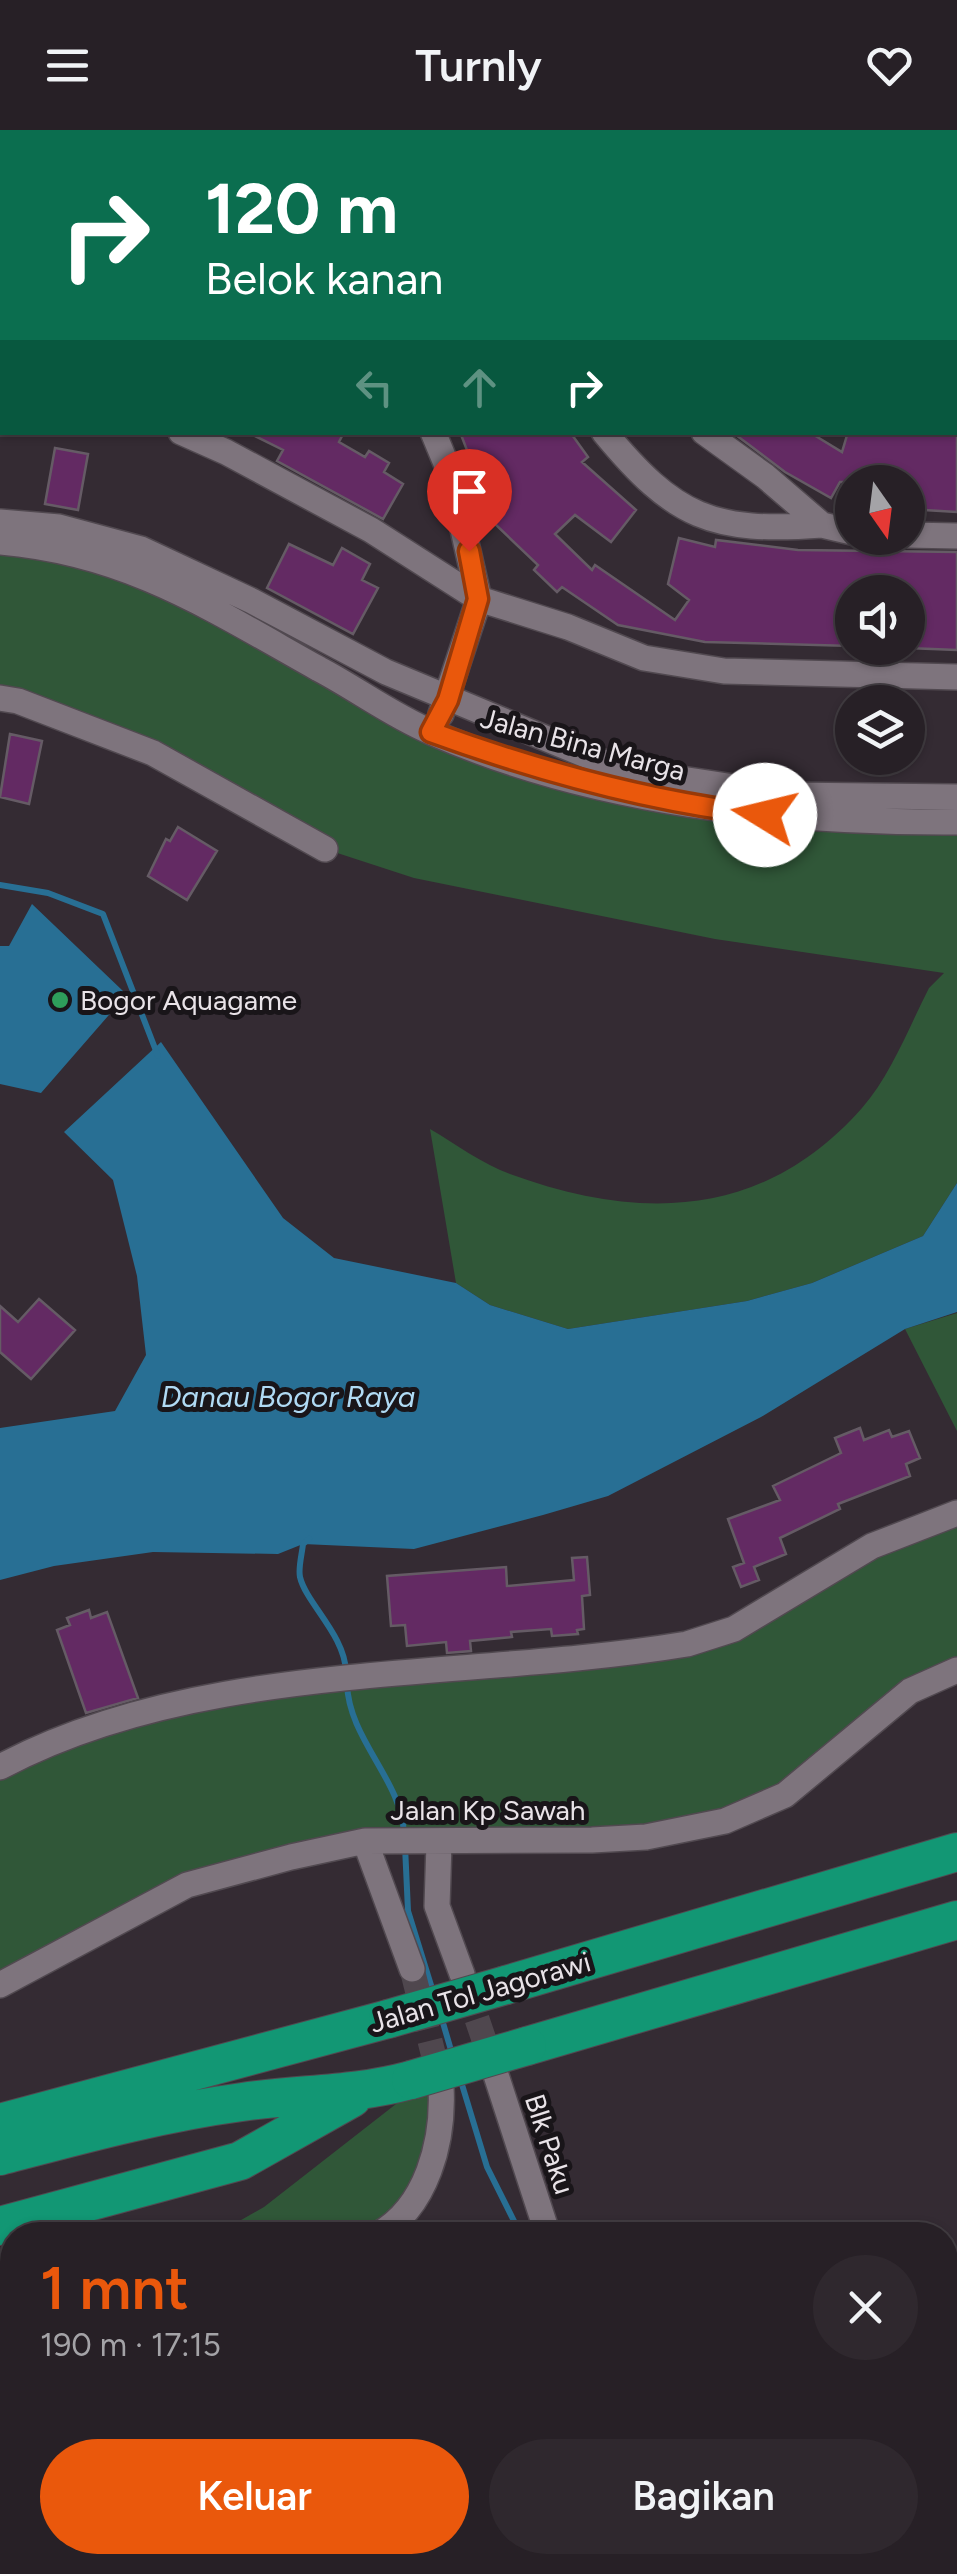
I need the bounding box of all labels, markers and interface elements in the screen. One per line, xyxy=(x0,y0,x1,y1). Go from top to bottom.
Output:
icon: menu xyxy=(40,38,95,93)
text: Turnly xyxy=(415,38,542,92)
icon: heart xyxy=(862,38,917,93)
text: 120 m xyxy=(205,166,398,251)
icon: right xyxy=(40,170,170,300)
text: Belok kanan xyxy=(205,251,443,305)
icon: left xyxy=(347,360,402,415)
icon: ahead xyxy=(452,360,507,415)
icon: right xyxy=(557,360,612,415)
pin xyxy=(427,449,512,552)
icon: arrive xyxy=(442,464,497,519)
north arrow xyxy=(835,465,925,555)
map controls xyxy=(835,465,925,775)
button: sound xyxy=(835,575,925,665)
button: layers xyxy=(835,685,925,775)
street label: Jalan Bina Marga xyxy=(477,700,689,788)
position arrow xyxy=(713,763,817,867)
place label: Bogor Aquagame xyxy=(80,983,297,1017)
marker: Bogor Aquagame xyxy=(49,989,71,1011)
water label: Danau Bogor Raya xyxy=(161,1378,415,1415)
street label: Jalan Kp Sawah xyxy=(391,1793,585,1827)
street label: Jalan Tol Jagorawi xyxy=(366,1944,594,2040)
street label: Blk Paku xyxy=(518,2090,582,2198)
text: 1 mnt xyxy=(40,2252,189,2324)
button: close xyxy=(813,2255,918,2360)
text: 190 m · 17:15 xyxy=(40,2326,221,2364)
button: Keluar xyxy=(40,2439,469,2554)
button: Bagikan xyxy=(489,2439,918,2554)

